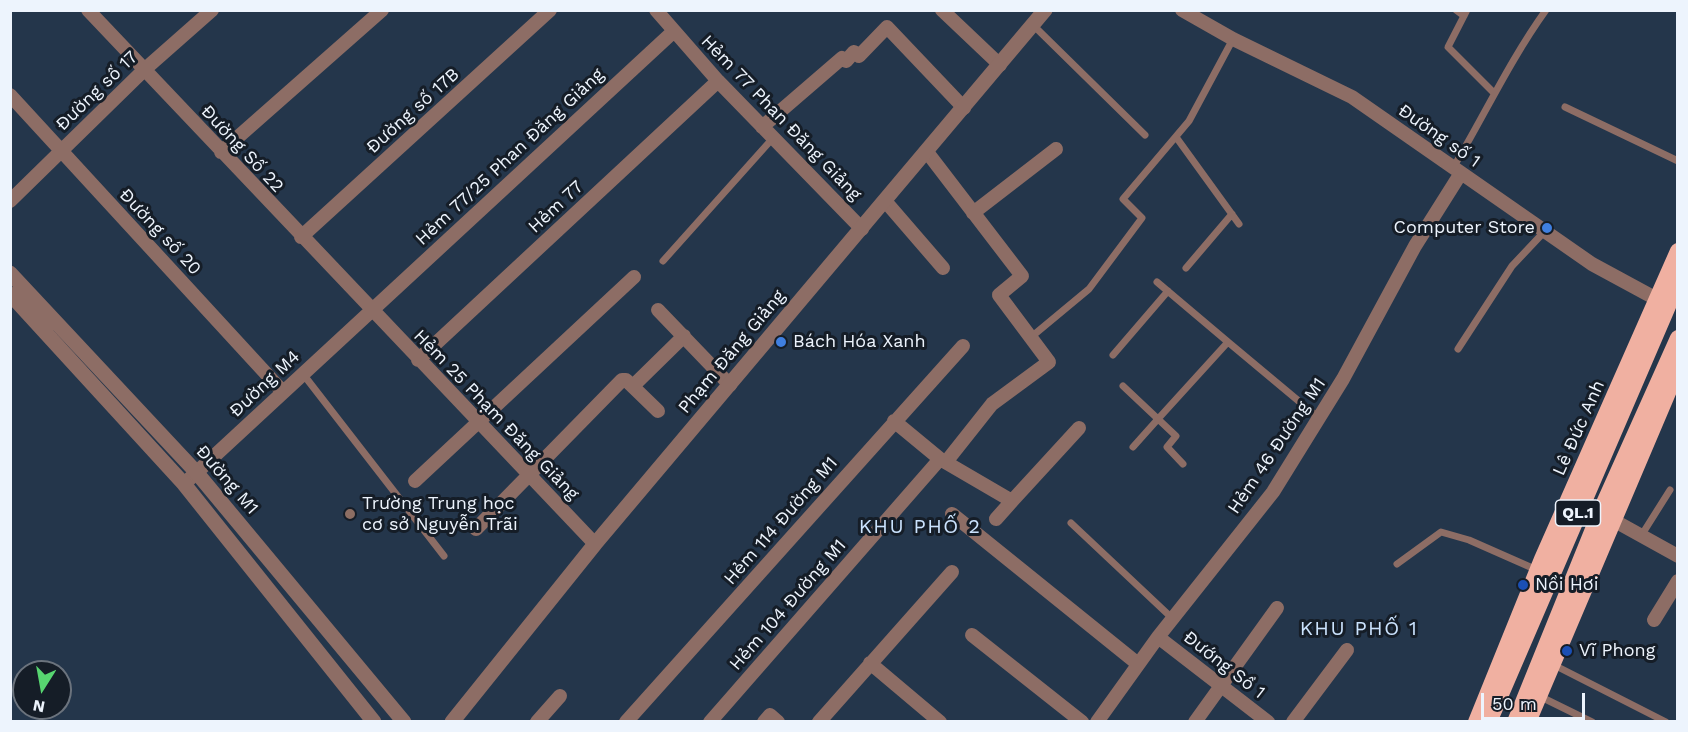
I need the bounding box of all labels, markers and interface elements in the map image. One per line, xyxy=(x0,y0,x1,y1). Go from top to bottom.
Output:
street label: Hẻm 77 Phan Đăng Giảng xyxy=(696,31,866,205)
street label: Đường số 17 xyxy=(52,47,142,135)
street label: Đường số 17B xyxy=(362,64,464,158)
street label: Hẻm 77/25 Phan Đăng Giảng xyxy=(411,64,609,250)
street label: Đường số 1 xyxy=(1394,100,1484,172)
street label: Đường Số 22 xyxy=(196,101,288,197)
street label: Hẻm 77 xyxy=(524,176,588,238)
street label: Đường số 20 xyxy=(115,184,205,280)
place label: Computer Store xyxy=(1394,217,1535,239)
marker: Computer Store xyxy=(1540,221,1554,235)
street label: Phạm Đăng Giảng xyxy=(674,286,790,418)
street label: Hẻm 25 Phạm Đăng Giảng xyxy=(409,325,583,505)
place label: Bách Hóa Xanh xyxy=(793,331,926,353)
marker: Bách Hóa Xanh xyxy=(774,335,788,349)
street label: Đường M4 xyxy=(225,346,305,422)
street label: Hẻm 46 Đường M1 xyxy=(1224,374,1330,518)
street label: Lê Đức Anh xyxy=(1548,377,1610,479)
street label: Đường M1 xyxy=(191,441,263,519)
street label: Hẻm 114 Đường M1 xyxy=(720,453,842,589)
place label: Trường Trung học cơ sở Nguyễn Trãi xyxy=(362,493,518,536)
road number: QL.1 xyxy=(1556,500,1600,526)
marker: Trường Trung học cơ sở Nguyễn Trãi xyxy=(343,507,357,521)
district label: KHU PHỐ 2 xyxy=(859,515,981,539)
street label: Hẻm 104 Đường M1 xyxy=(725,535,851,675)
place label: Nồi Hơi xyxy=(1535,574,1598,596)
marker: Nồi Hơi xyxy=(1516,578,1530,592)
district label: KHU PHỐ 1 xyxy=(1300,617,1418,641)
street label: Đướng Sồ 1 xyxy=(1179,626,1269,704)
place label: Vĩ Phong xyxy=(1579,640,1655,662)
marker: Vĩ Phong xyxy=(1560,644,1574,658)
north arrow xyxy=(12,660,72,720)
scale bar xyxy=(1484,681,1588,719)
text: 50 m xyxy=(1492,693,1537,714)
text: N xyxy=(31,696,46,717)

